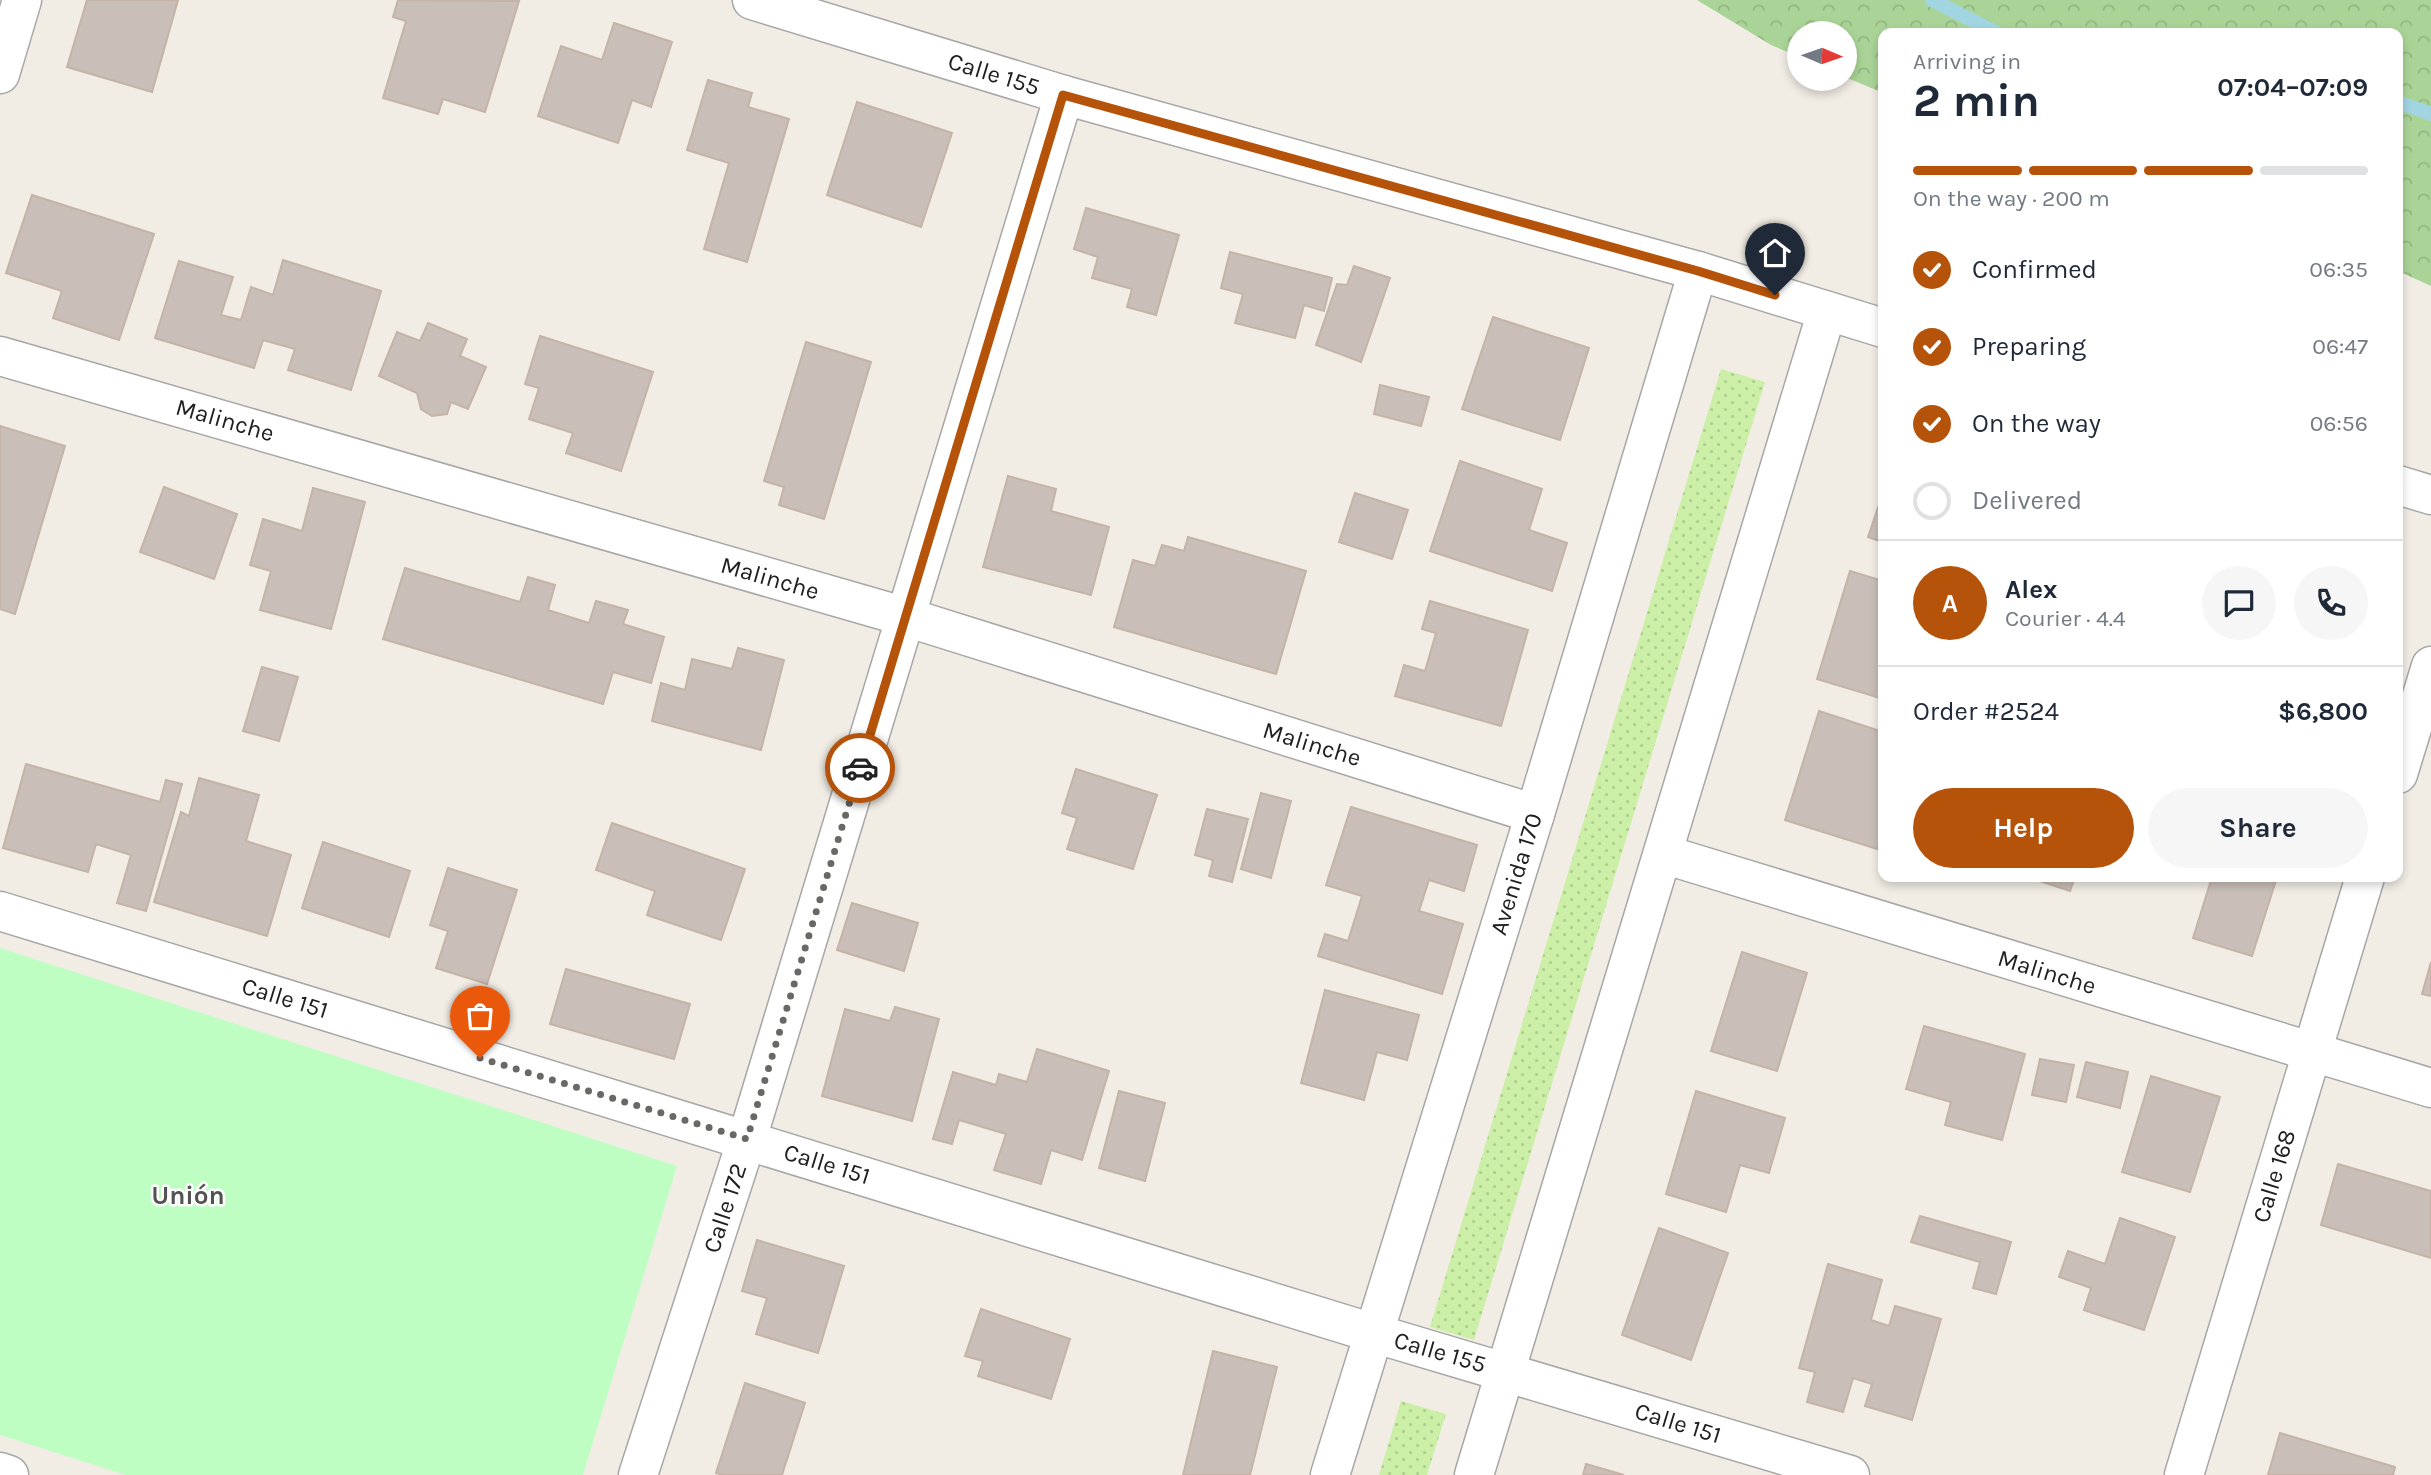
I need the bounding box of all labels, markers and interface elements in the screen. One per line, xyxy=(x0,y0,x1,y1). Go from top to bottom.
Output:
north arrow xyxy=(1787,21,1857,91)
map controls xyxy=(1787,21,1857,91)
street label: Calle 155 xyxy=(945,47,1043,101)
text: Arriving in xyxy=(1913,48,2021,75)
text: 07:04–07:09 xyxy=(2217,72,2368,103)
text: 2 min xyxy=(1913,74,2040,128)
text: On the way · 200 m xyxy=(1913,185,2110,212)
pin xyxy=(1745,223,1805,295)
icon: home xyxy=(1756,234,1794,272)
icon: check xyxy=(1913,251,1951,289)
text: Confirmed xyxy=(1972,254,2097,285)
text: 06:35 xyxy=(2309,256,2368,283)
icon: check xyxy=(1913,328,1951,366)
text: Preparing xyxy=(1972,331,2086,362)
text: 06:47 xyxy=(2312,333,2368,360)
street label: Malinche xyxy=(173,393,277,447)
icon: check xyxy=(1913,405,1951,443)
text: On the way xyxy=(1972,408,2101,439)
text: 06:56 xyxy=(2310,410,2368,437)
text: Delivered xyxy=(1972,485,2082,516)
street label: Malinche xyxy=(718,551,822,605)
button: chat xyxy=(2202,566,2276,640)
button: phone xyxy=(2294,566,2368,640)
text: Alex xyxy=(2005,574,2057,605)
text: A xyxy=(1942,588,1958,619)
text: Courier · 4.4 xyxy=(2005,605,2126,632)
text: Order #2524 xyxy=(1913,696,2059,727)
text: $6,800 xyxy=(2278,696,2368,727)
street label: Malinche xyxy=(1260,716,1364,772)
courier xyxy=(825,733,895,803)
icon: car xyxy=(841,749,879,787)
button: Help xyxy=(1913,788,2134,868)
button: Share xyxy=(2148,788,2368,868)
street label: Avenida 170 xyxy=(1484,810,1548,938)
street label: Malinche xyxy=(1995,944,2099,1000)
street label: Calle 151 xyxy=(238,972,332,1024)
pin xyxy=(450,986,510,1058)
icon: bag xyxy=(461,997,499,1035)
street label: Calle 168 xyxy=(2247,1126,2301,1226)
street label: Calle 151 xyxy=(780,1138,874,1190)
street label: Calle 172 xyxy=(697,1160,753,1256)
district label: Unión xyxy=(151,1180,225,1211)
street label: Calle 155 xyxy=(1391,1326,1489,1378)
street label: Calle 151 xyxy=(1631,1397,1725,1449)

